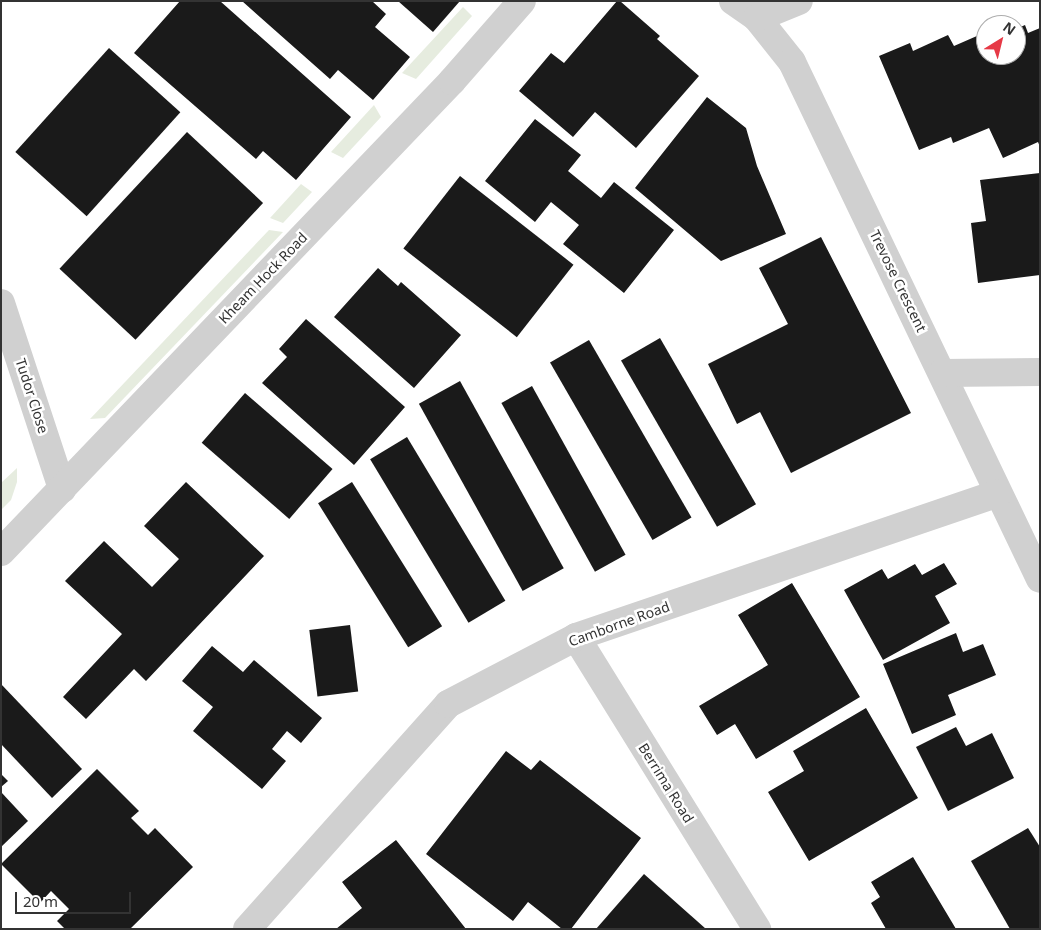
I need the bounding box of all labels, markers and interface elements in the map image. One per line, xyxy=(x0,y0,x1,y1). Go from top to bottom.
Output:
north arrow xyxy=(976,15,1026,65)
text: N xyxy=(999,17,1020,39)
street label: Trevose Crescent xyxy=(866,227,930,335)
street label: Kheam Hock Road xyxy=(215,229,311,327)
street label: Tudor Close xyxy=(12,356,52,436)
street label: Camborne Road xyxy=(566,598,672,650)
street label: Berrima Road xyxy=(635,740,697,826)
scale bar xyxy=(18,882,134,914)
text: 20 m xyxy=(23,891,58,911)

